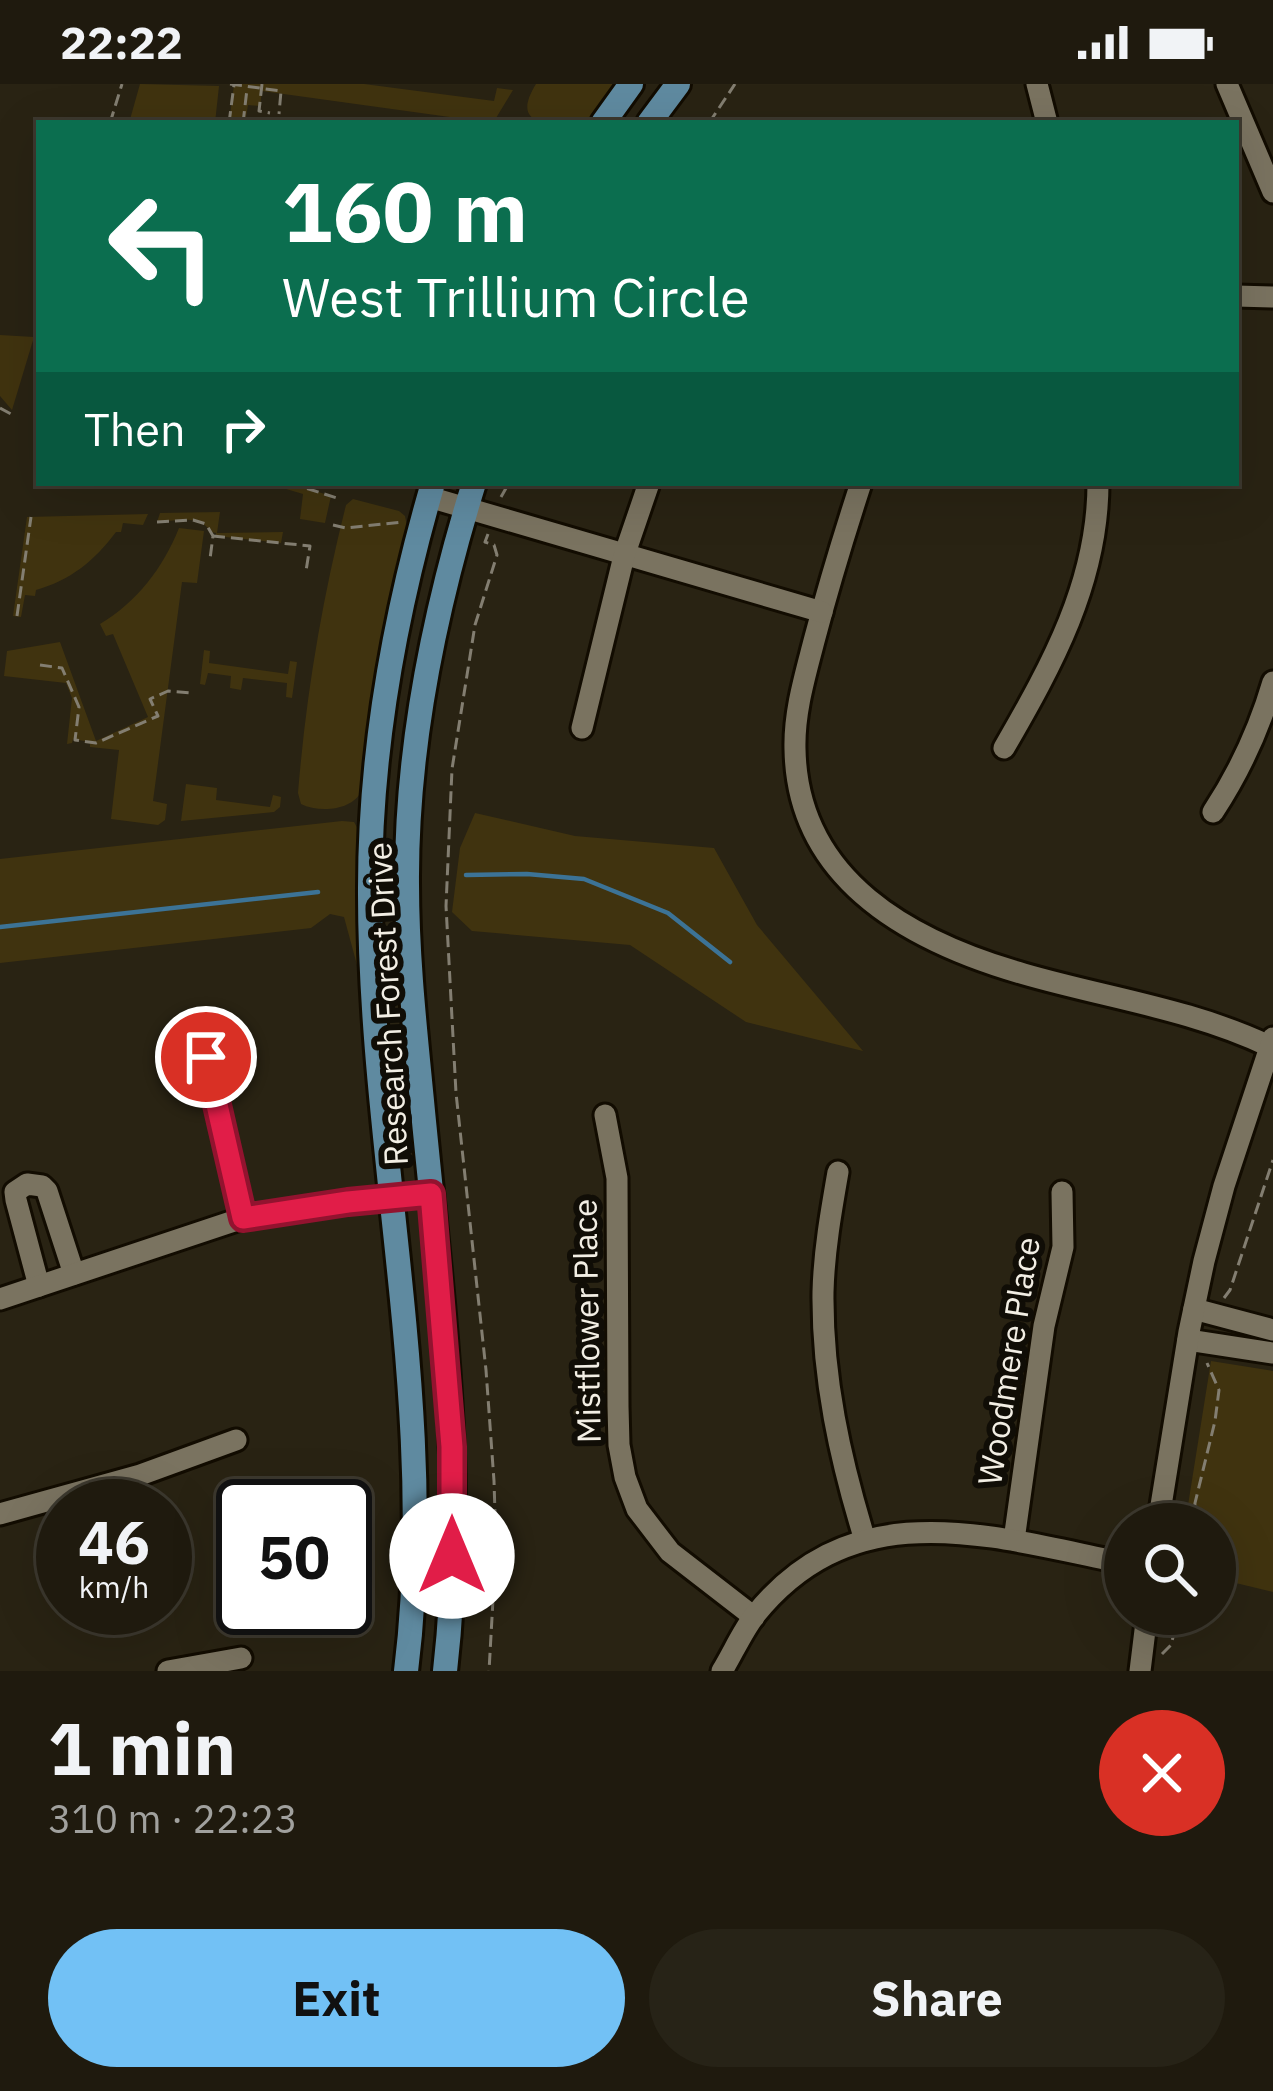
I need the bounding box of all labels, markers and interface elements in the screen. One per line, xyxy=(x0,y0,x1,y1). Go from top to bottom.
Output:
text: 22:22 xyxy=(60,13,183,71)
text: 160 m xyxy=(282,156,528,265)
icon: left xyxy=(84,168,240,324)
text: West Trillium Circle xyxy=(282,262,750,332)
icon: right xyxy=(210,396,276,462)
text: Then xyxy=(84,400,186,458)
street label: Research Forest Drive xyxy=(357,841,417,1167)
pin xyxy=(155,1006,257,1108)
icon: arrive xyxy=(173,1024,239,1090)
street label: Mistflower Place xyxy=(562,1198,610,1444)
street label: Woodmere Place xyxy=(967,1234,1049,1488)
speed limit sign: 50 xyxy=(216,1479,372,1635)
position arrow xyxy=(389,1493,515,1619)
text: 46 xyxy=(78,1502,150,1581)
map controls xyxy=(1104,1503,1236,1635)
button: search xyxy=(1104,1503,1236,1635)
text: km/h xyxy=(79,1567,149,1606)
text: 1 min xyxy=(48,1701,236,1795)
button: close xyxy=(1099,1710,1225,1836)
text: 310 m · 22:23 xyxy=(48,1793,298,1844)
button: Exit xyxy=(48,1929,625,2067)
button: Share xyxy=(649,1929,1225,2067)

